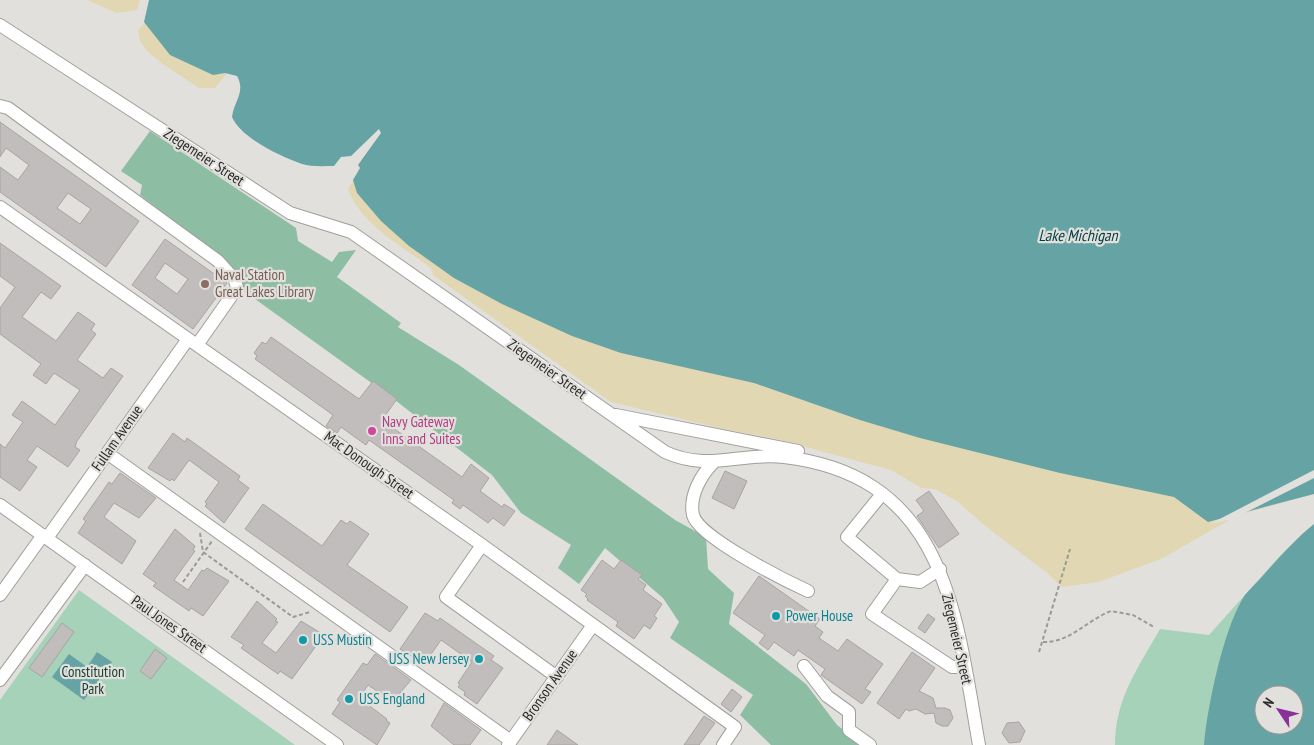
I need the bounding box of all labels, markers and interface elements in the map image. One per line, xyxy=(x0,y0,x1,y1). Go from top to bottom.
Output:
street label: Ziegemeier Street xyxy=(160,123,248,190)
water label: Lake Michigan xyxy=(1038,225,1119,245)
place label: Naval Station Great Lakes Library xyxy=(215,265,314,301)
marker: Naval Station Great Lakes Library xyxy=(199,278,211,290)
street label: Ziegemeier Street xyxy=(504,334,591,403)
street label: Fullam Avenue xyxy=(87,401,146,474)
place label: Navy Gateway Inns and Suites xyxy=(382,412,461,448)
marker: Navy Gateway Inns and Suites xyxy=(366,425,378,437)
street label: Mac Donough Street xyxy=(321,427,418,502)
street label: Paul Jones Street xyxy=(128,591,211,657)
street label: Ziegemeier Street xyxy=(938,592,977,686)
place label: Power House xyxy=(786,606,853,625)
marker: Power House xyxy=(770,610,782,622)
place label: USS Mustin xyxy=(313,630,372,649)
marker: USS Mustin xyxy=(297,634,309,646)
street label: Bronson Avenue xyxy=(518,645,581,724)
place label: USS New Jersey xyxy=(389,649,469,668)
marker: USS New Jersey xyxy=(473,653,485,665)
park label: Constitution Park xyxy=(61,662,125,698)
north arrow xyxy=(1254,685,1304,735)
place label: USS England xyxy=(359,689,425,708)
marker: USS England xyxy=(343,693,355,705)
text: N xyxy=(1259,694,1278,711)

